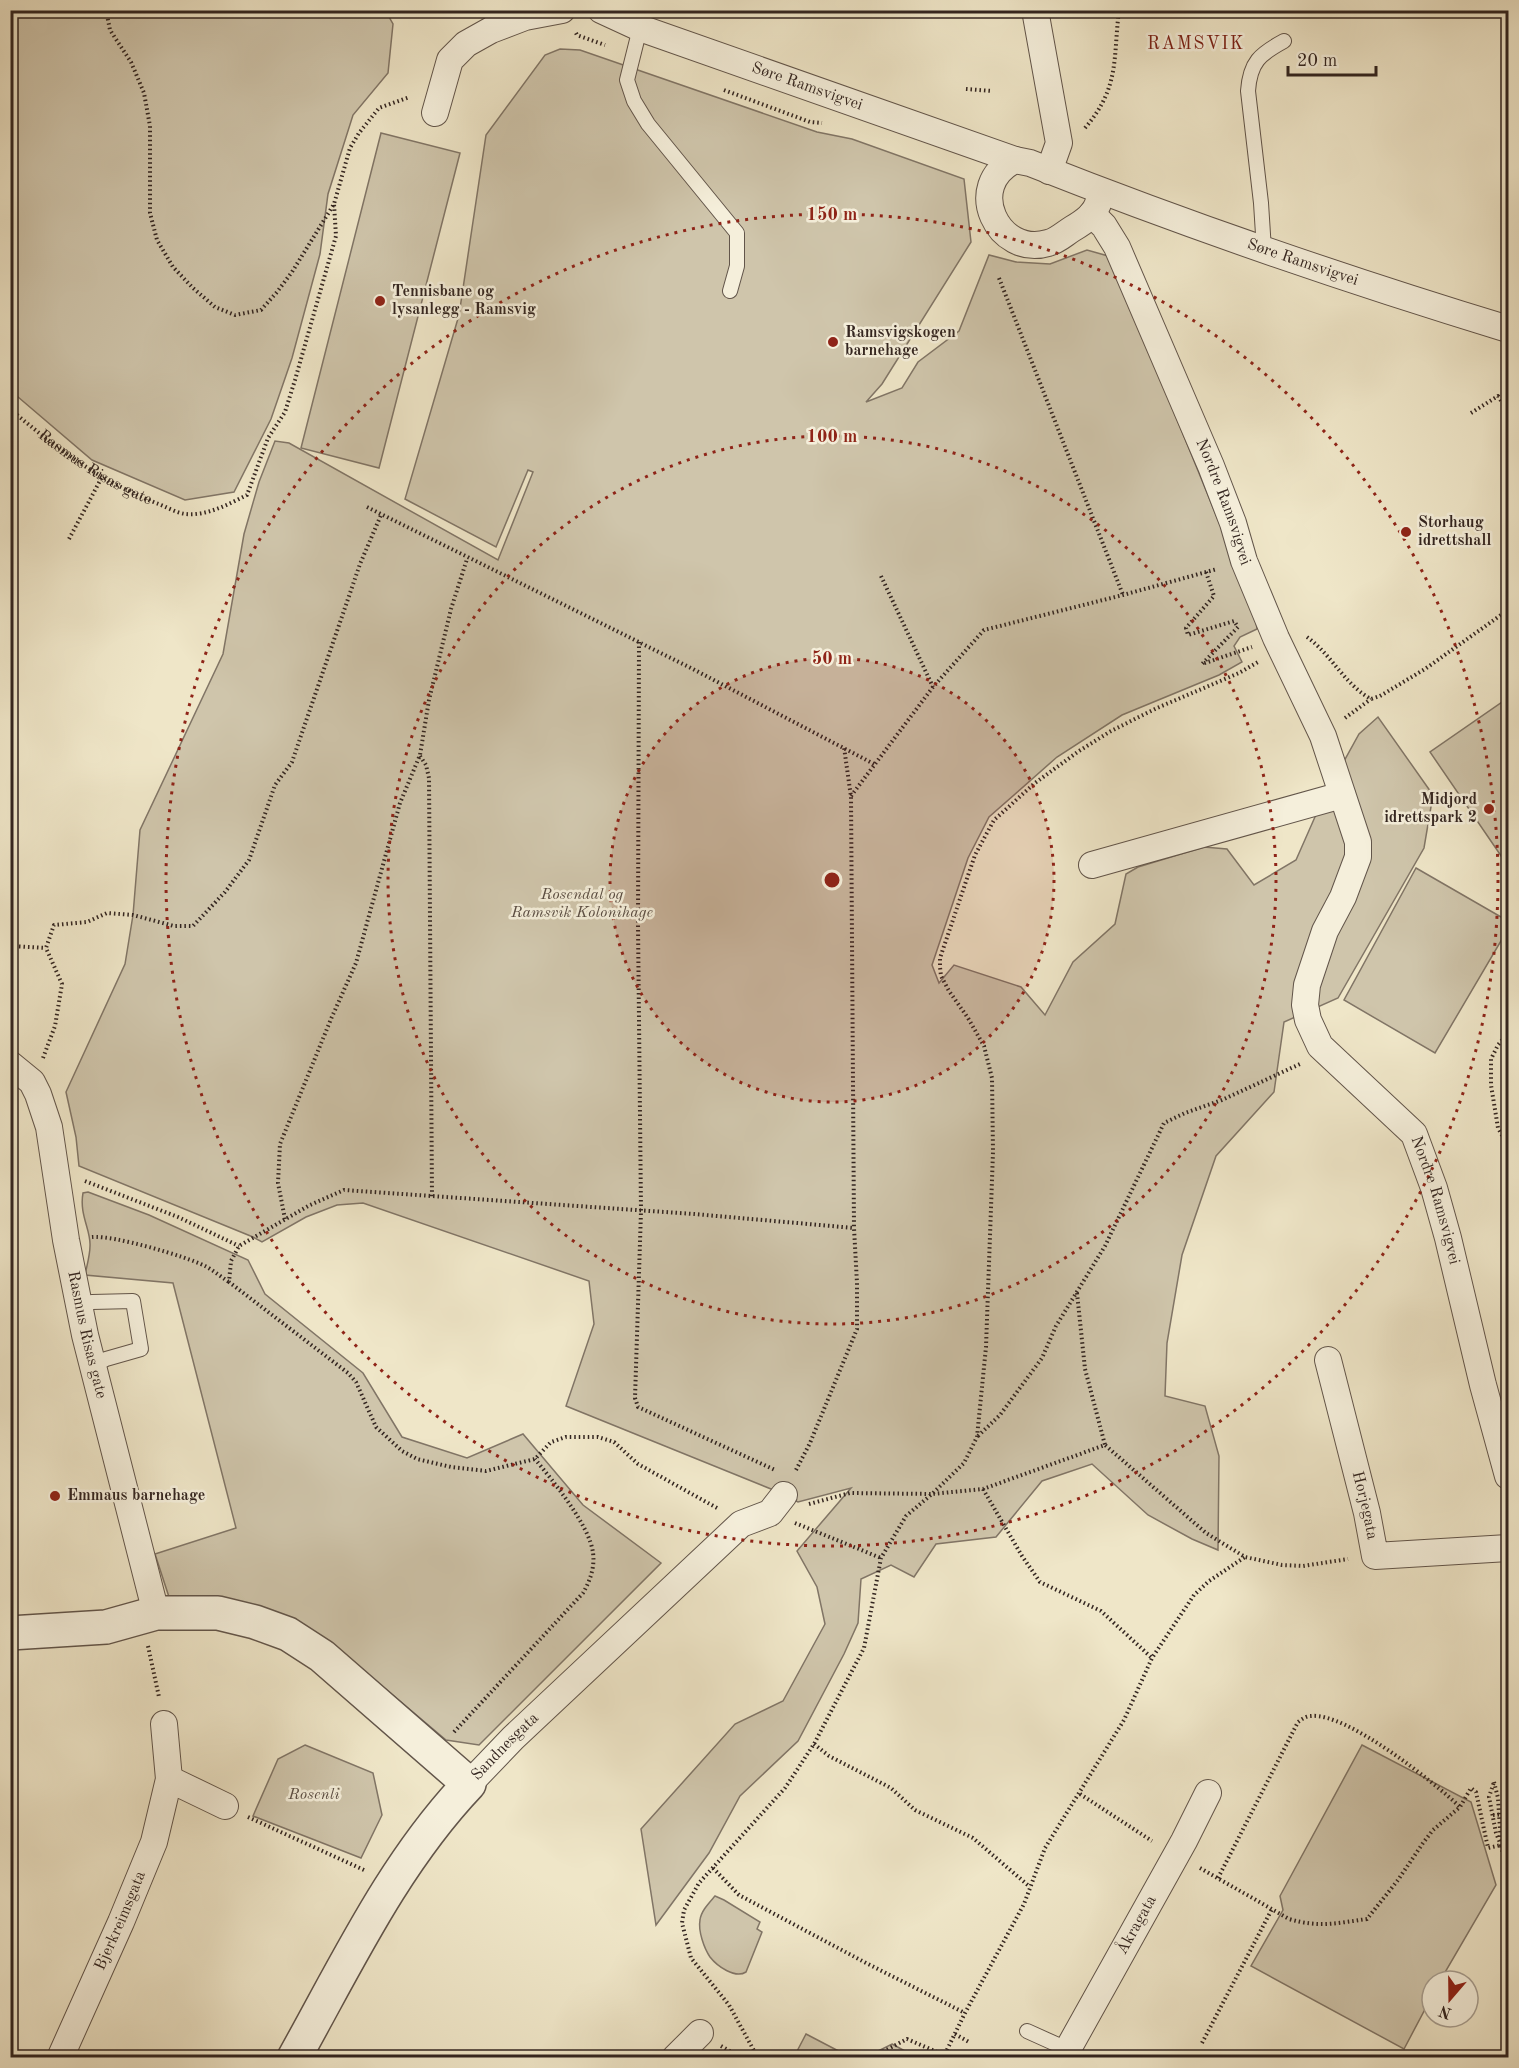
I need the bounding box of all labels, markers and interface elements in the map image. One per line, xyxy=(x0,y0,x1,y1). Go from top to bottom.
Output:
district label: RAMSVIK xyxy=(1147,35,1245,53)
scale bar xyxy=(1288,39,1376,77)
text: 20 m xyxy=(1297,52,1337,70)
street label: Søre Ramsvigvei xyxy=(750,60,864,114)
text: 150 m xyxy=(807,206,857,224)
street label: Søre Ramsvigvei xyxy=(1245,236,1360,289)
place label: Tennisbane og lysanlegg - Ramsvig xyxy=(392,284,536,318)
marker: Tennisbane og lysanlegg - Ramsvig xyxy=(373,294,387,308)
place label: Ramsvigskogen barnehage xyxy=(845,325,956,359)
marker: Ramsvigskogen barnehage xyxy=(826,335,840,349)
street label: Rasmus Risas gate xyxy=(35,427,154,508)
text: 100 m xyxy=(807,428,857,446)
street label: Nordre Ramsvigvei xyxy=(1192,436,1253,568)
place label: Storhaug idrettshall xyxy=(1418,515,1491,549)
marker: Storhaug idrettshall xyxy=(1399,525,1413,539)
text: 50 m xyxy=(812,650,852,668)
place label: Midjord idrettspark 2 xyxy=(1384,792,1477,826)
marker: Midjord idrettspark 2 xyxy=(1482,802,1496,816)
centre of rings xyxy=(822,870,842,890)
park label: Rosendal og Ramsvik Kolonihage xyxy=(510,887,653,921)
street label: Nordre Ramsvigvei xyxy=(1408,1134,1462,1266)
street label: Rasmus Risas gate xyxy=(64,1270,109,1400)
street label: Horjegata xyxy=(1349,1470,1380,1541)
place label: Emmaus barnehage xyxy=(67,1488,205,1504)
marker: Emmaus barnehage xyxy=(48,1489,62,1503)
street label: Sandnesgata xyxy=(469,1710,542,1784)
park label: Rosenli xyxy=(287,1787,340,1803)
street label: Bjerkreimsgata xyxy=(92,1869,149,1973)
street label: Åkragata xyxy=(1110,1893,1160,1958)
north arrow xyxy=(1420,1969,1480,2029)
text: N xyxy=(1436,2001,1454,2021)

